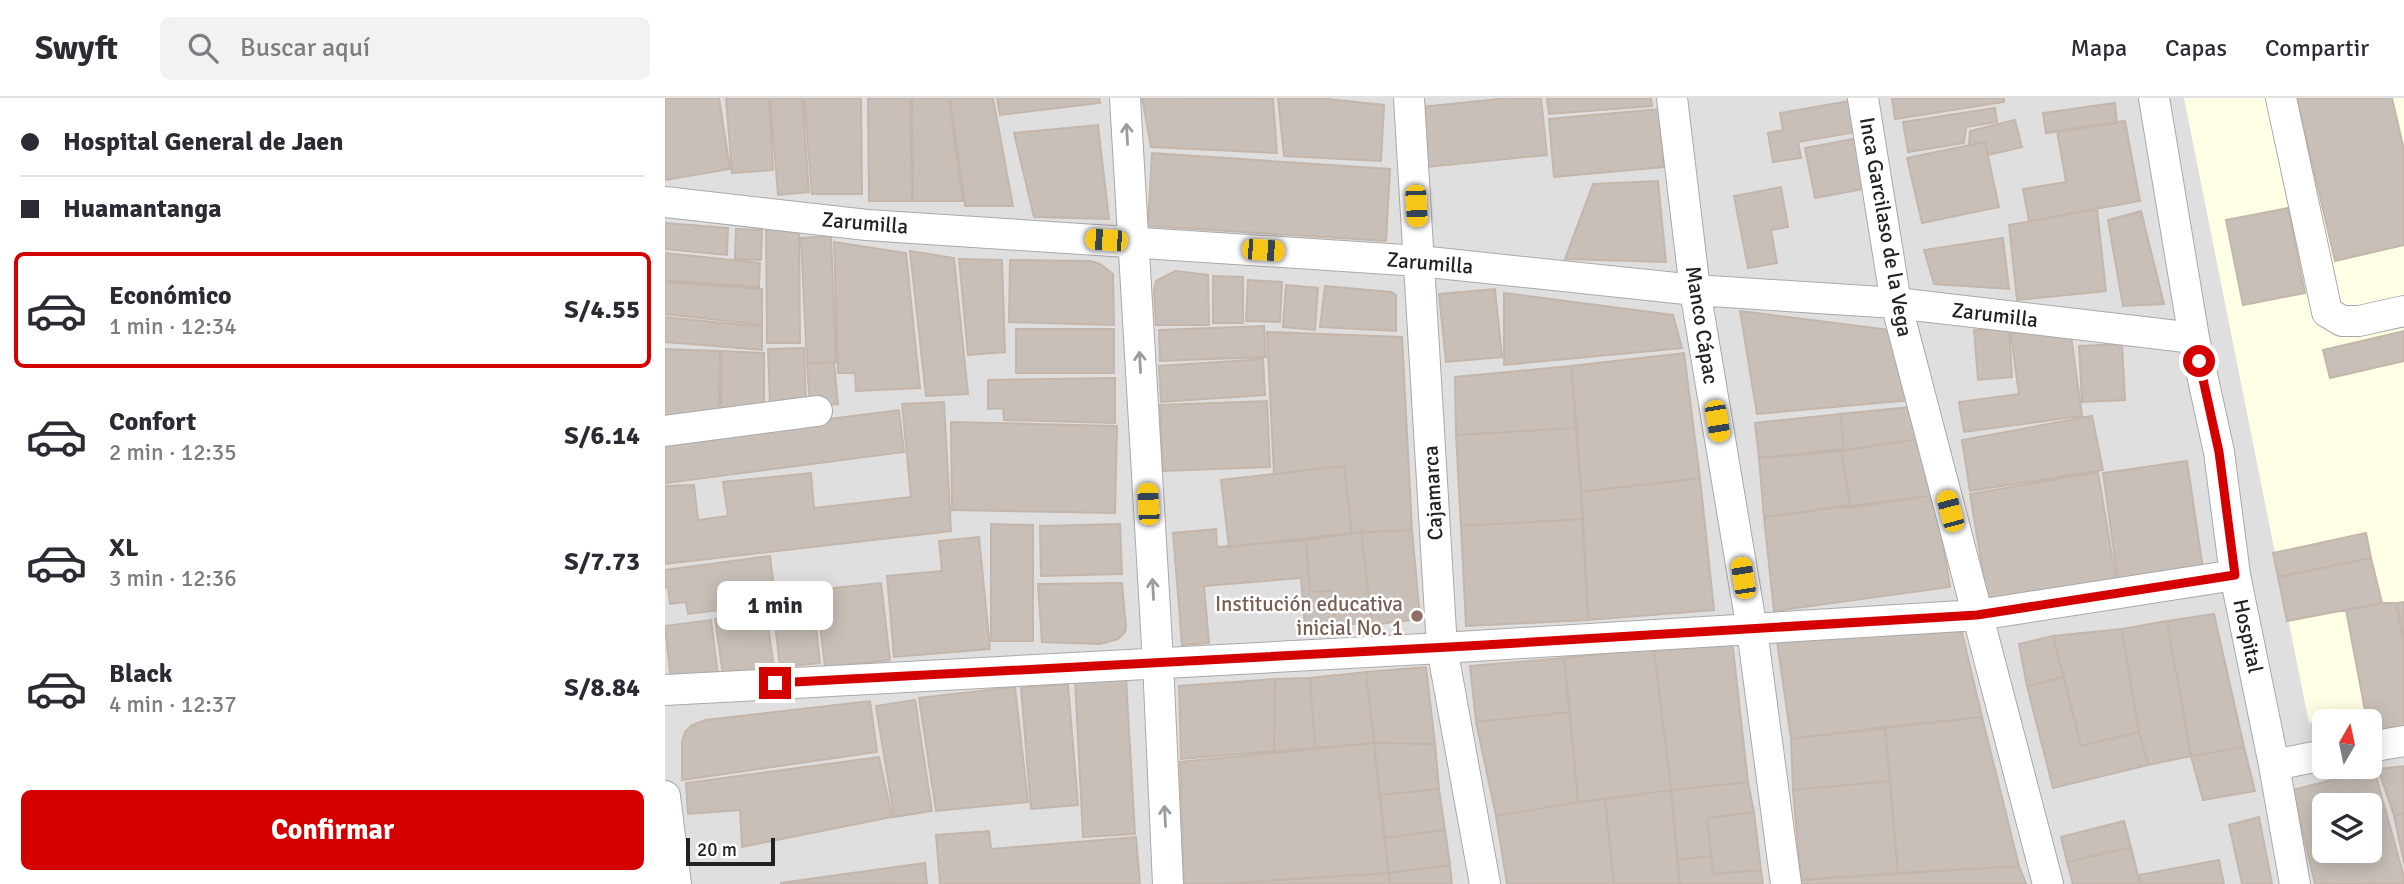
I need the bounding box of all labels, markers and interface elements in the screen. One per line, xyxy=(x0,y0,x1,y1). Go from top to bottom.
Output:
search box xyxy=(160,17,650,80)
text: Swyft xyxy=(35,28,118,69)
icon: search xyxy=(184,29,222,67)
text: Buscar aquí xyxy=(240,32,370,64)
text: Mapa xyxy=(2071,33,2127,63)
text: Capas xyxy=(2165,33,2227,63)
text: Compartir xyxy=(2265,33,2369,63)
street label: Inca Garcilaso de la Vega xyxy=(1854,115,1918,339)
one-way arrow xyxy=(1120,123,1133,146)
text: Hospital General de Jaen xyxy=(63,126,343,158)
car xyxy=(1405,184,1428,228)
text: Huamantanga xyxy=(63,193,222,225)
street label: Zarumilla xyxy=(821,206,909,240)
car xyxy=(1085,228,1128,252)
car xyxy=(1242,238,1285,262)
street label: Zarumilla xyxy=(1386,246,1474,280)
street label: Manco Cápac xyxy=(1680,264,1724,386)
icon: car xyxy=(25,279,88,342)
text: Económico xyxy=(109,280,232,312)
text: S/4.55 xyxy=(564,294,640,326)
street label: Zarumilla xyxy=(1950,297,2040,333)
text: 1 min · 12:34 xyxy=(109,312,237,341)
route start xyxy=(2183,345,2215,377)
one-way arrow xyxy=(1133,350,1146,373)
car xyxy=(1704,398,1731,444)
icon: car xyxy=(25,405,88,468)
text: Confort xyxy=(109,406,196,438)
text: S/6.14 xyxy=(564,420,640,452)
text: 2 min · 12:35 xyxy=(109,438,237,467)
street label: Cajamarca xyxy=(1418,445,1448,541)
car xyxy=(1137,482,1160,526)
car xyxy=(1935,488,1966,534)
icon: car xyxy=(25,531,88,594)
text: XL xyxy=(109,532,139,564)
text: S/7.73 xyxy=(564,546,640,578)
car xyxy=(1730,556,1757,600)
text: 3 min · 12:36 xyxy=(109,564,237,593)
one-way arrow xyxy=(1147,577,1160,600)
callout: 1 min xyxy=(717,582,833,630)
text: 1 min xyxy=(747,591,803,620)
place label: Institución educativa inicial No. 1 xyxy=(1215,591,1403,641)
street label: Hospital xyxy=(2227,597,2269,675)
marker: Institución educativa inicial No. 1 xyxy=(1409,608,1425,624)
icon: car xyxy=(25,657,88,720)
text: Black xyxy=(109,658,172,690)
route end xyxy=(759,667,791,699)
text: S/8.84 xyxy=(564,672,640,704)
text: 4 min · 12:37 xyxy=(109,690,237,719)
north arrow xyxy=(2312,709,2382,779)
map controls xyxy=(2312,709,2382,863)
button: Confirmar xyxy=(21,790,644,870)
button: layers xyxy=(2312,793,2382,863)
one-way arrow xyxy=(1158,805,1171,828)
scale bar xyxy=(686,835,775,867)
text: 20 m xyxy=(697,838,737,862)

